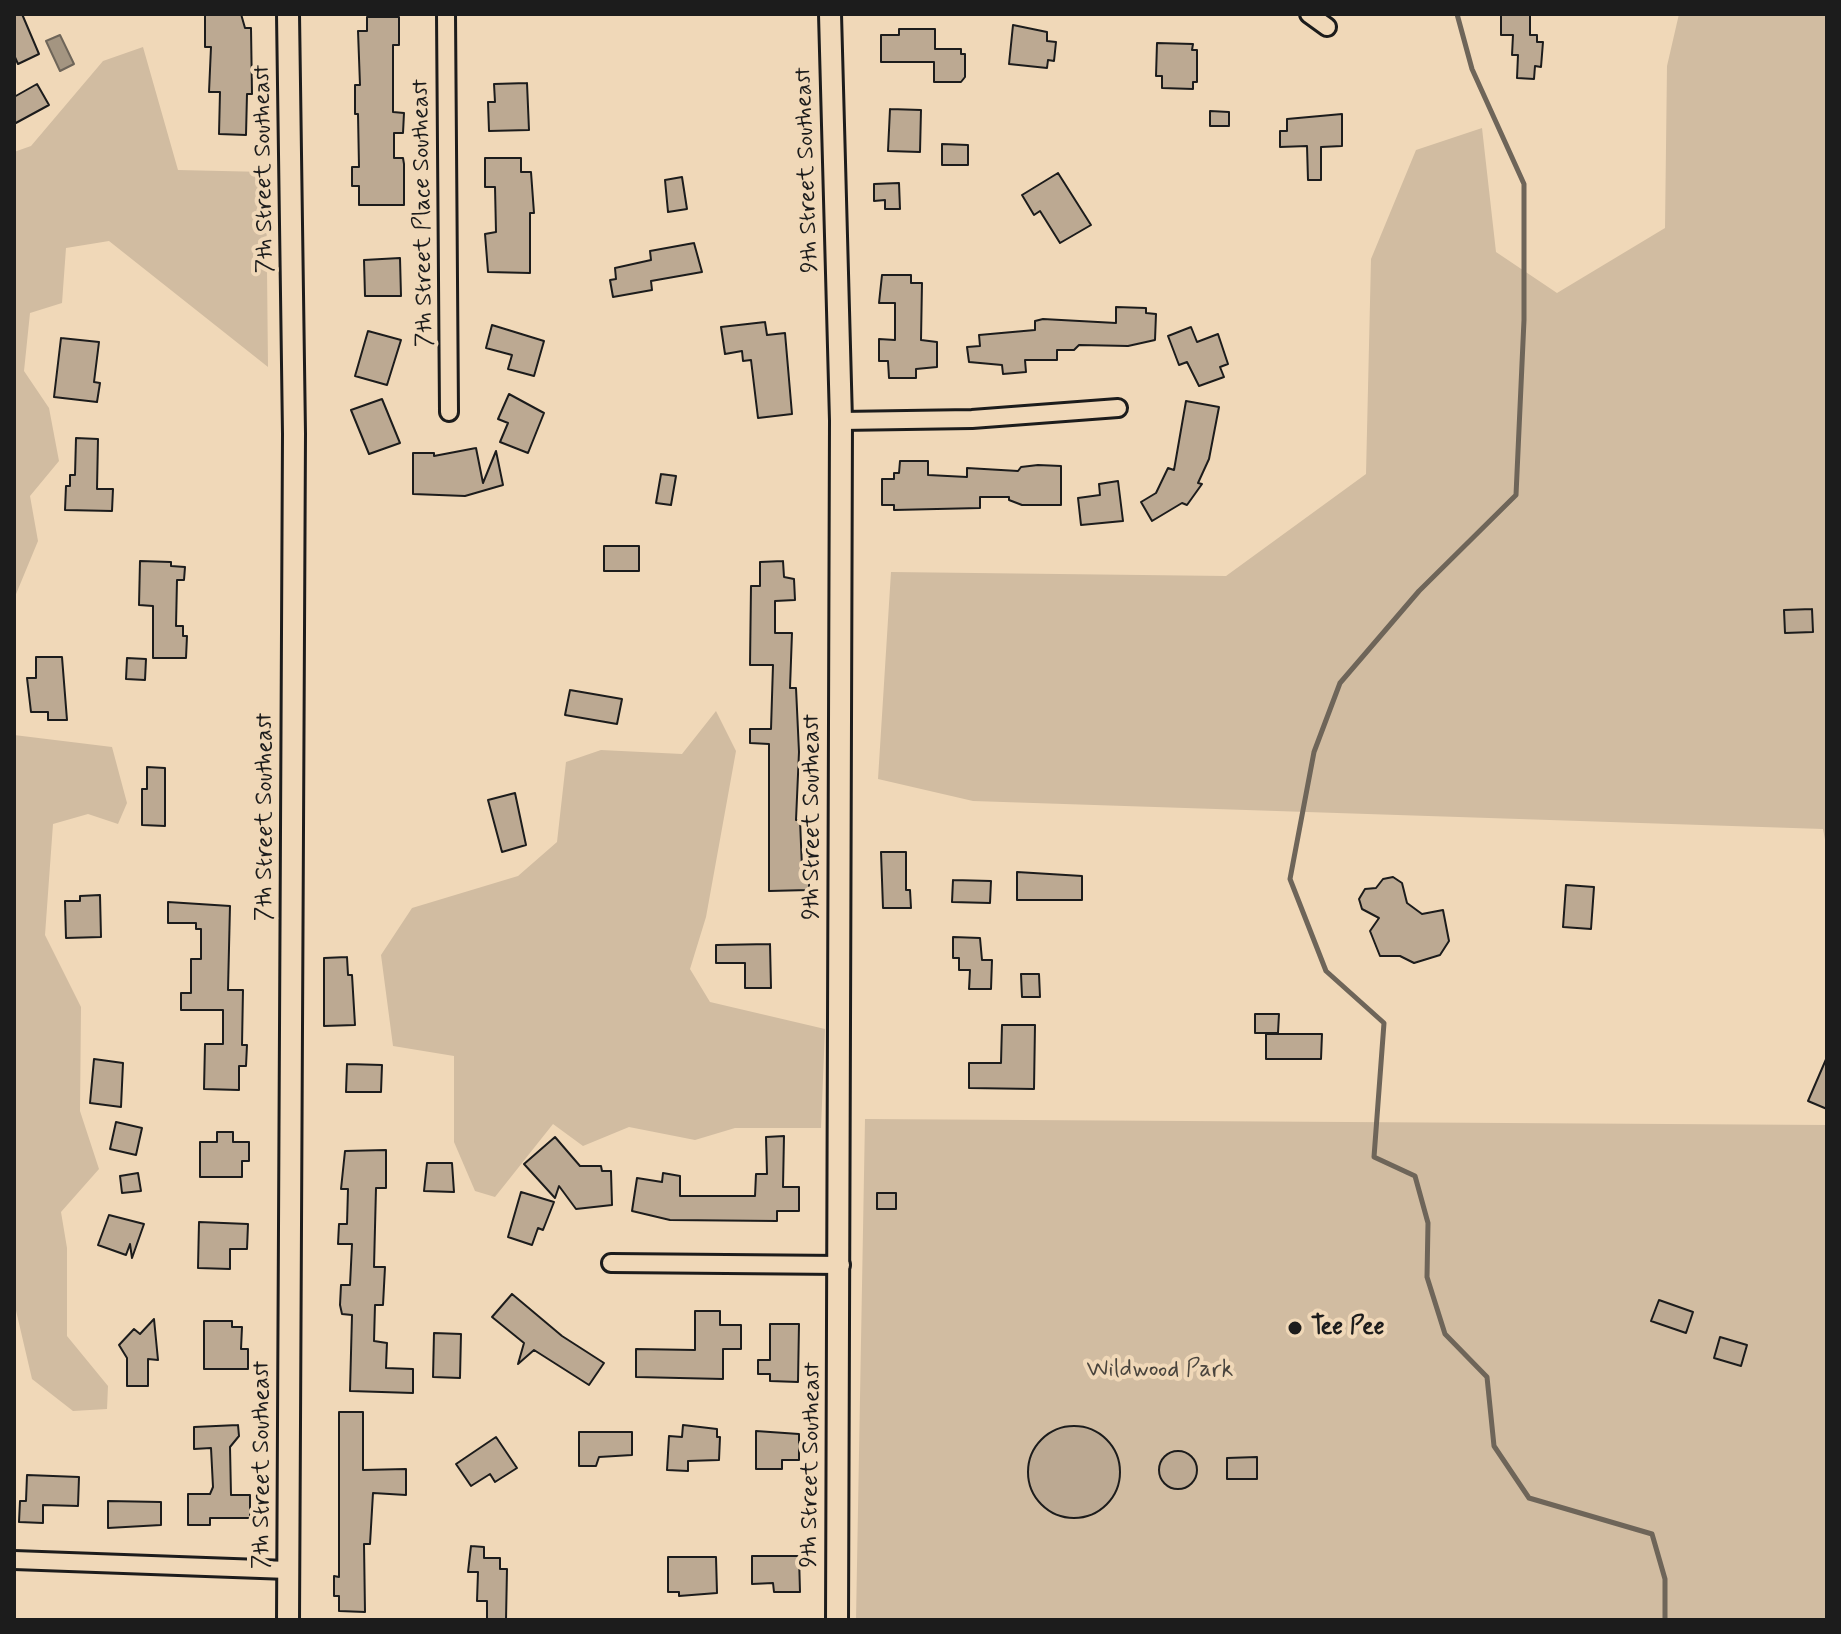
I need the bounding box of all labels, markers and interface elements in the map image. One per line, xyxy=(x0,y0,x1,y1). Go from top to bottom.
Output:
street label: 7th Street Southeast xyxy=(249,64,281,274)
street label: 9th Street Southeast xyxy=(790,67,826,273)
street label: 7th Street Place Southeast xyxy=(407,79,441,347)
street label: 7th Street Southeast xyxy=(252,713,280,921)
street label: 9th Street Southeast xyxy=(799,714,827,920)
place label: Tee Pee xyxy=(1311,1314,1385,1342)
marker: Tee Pee xyxy=(1286,1319,1304,1337)
park label: Wildwood Park xyxy=(1087,1357,1233,1385)
street label: 7th Street Southeast xyxy=(249,1361,277,1569)
street label: 9th Street Southeast xyxy=(796,1362,828,1568)

